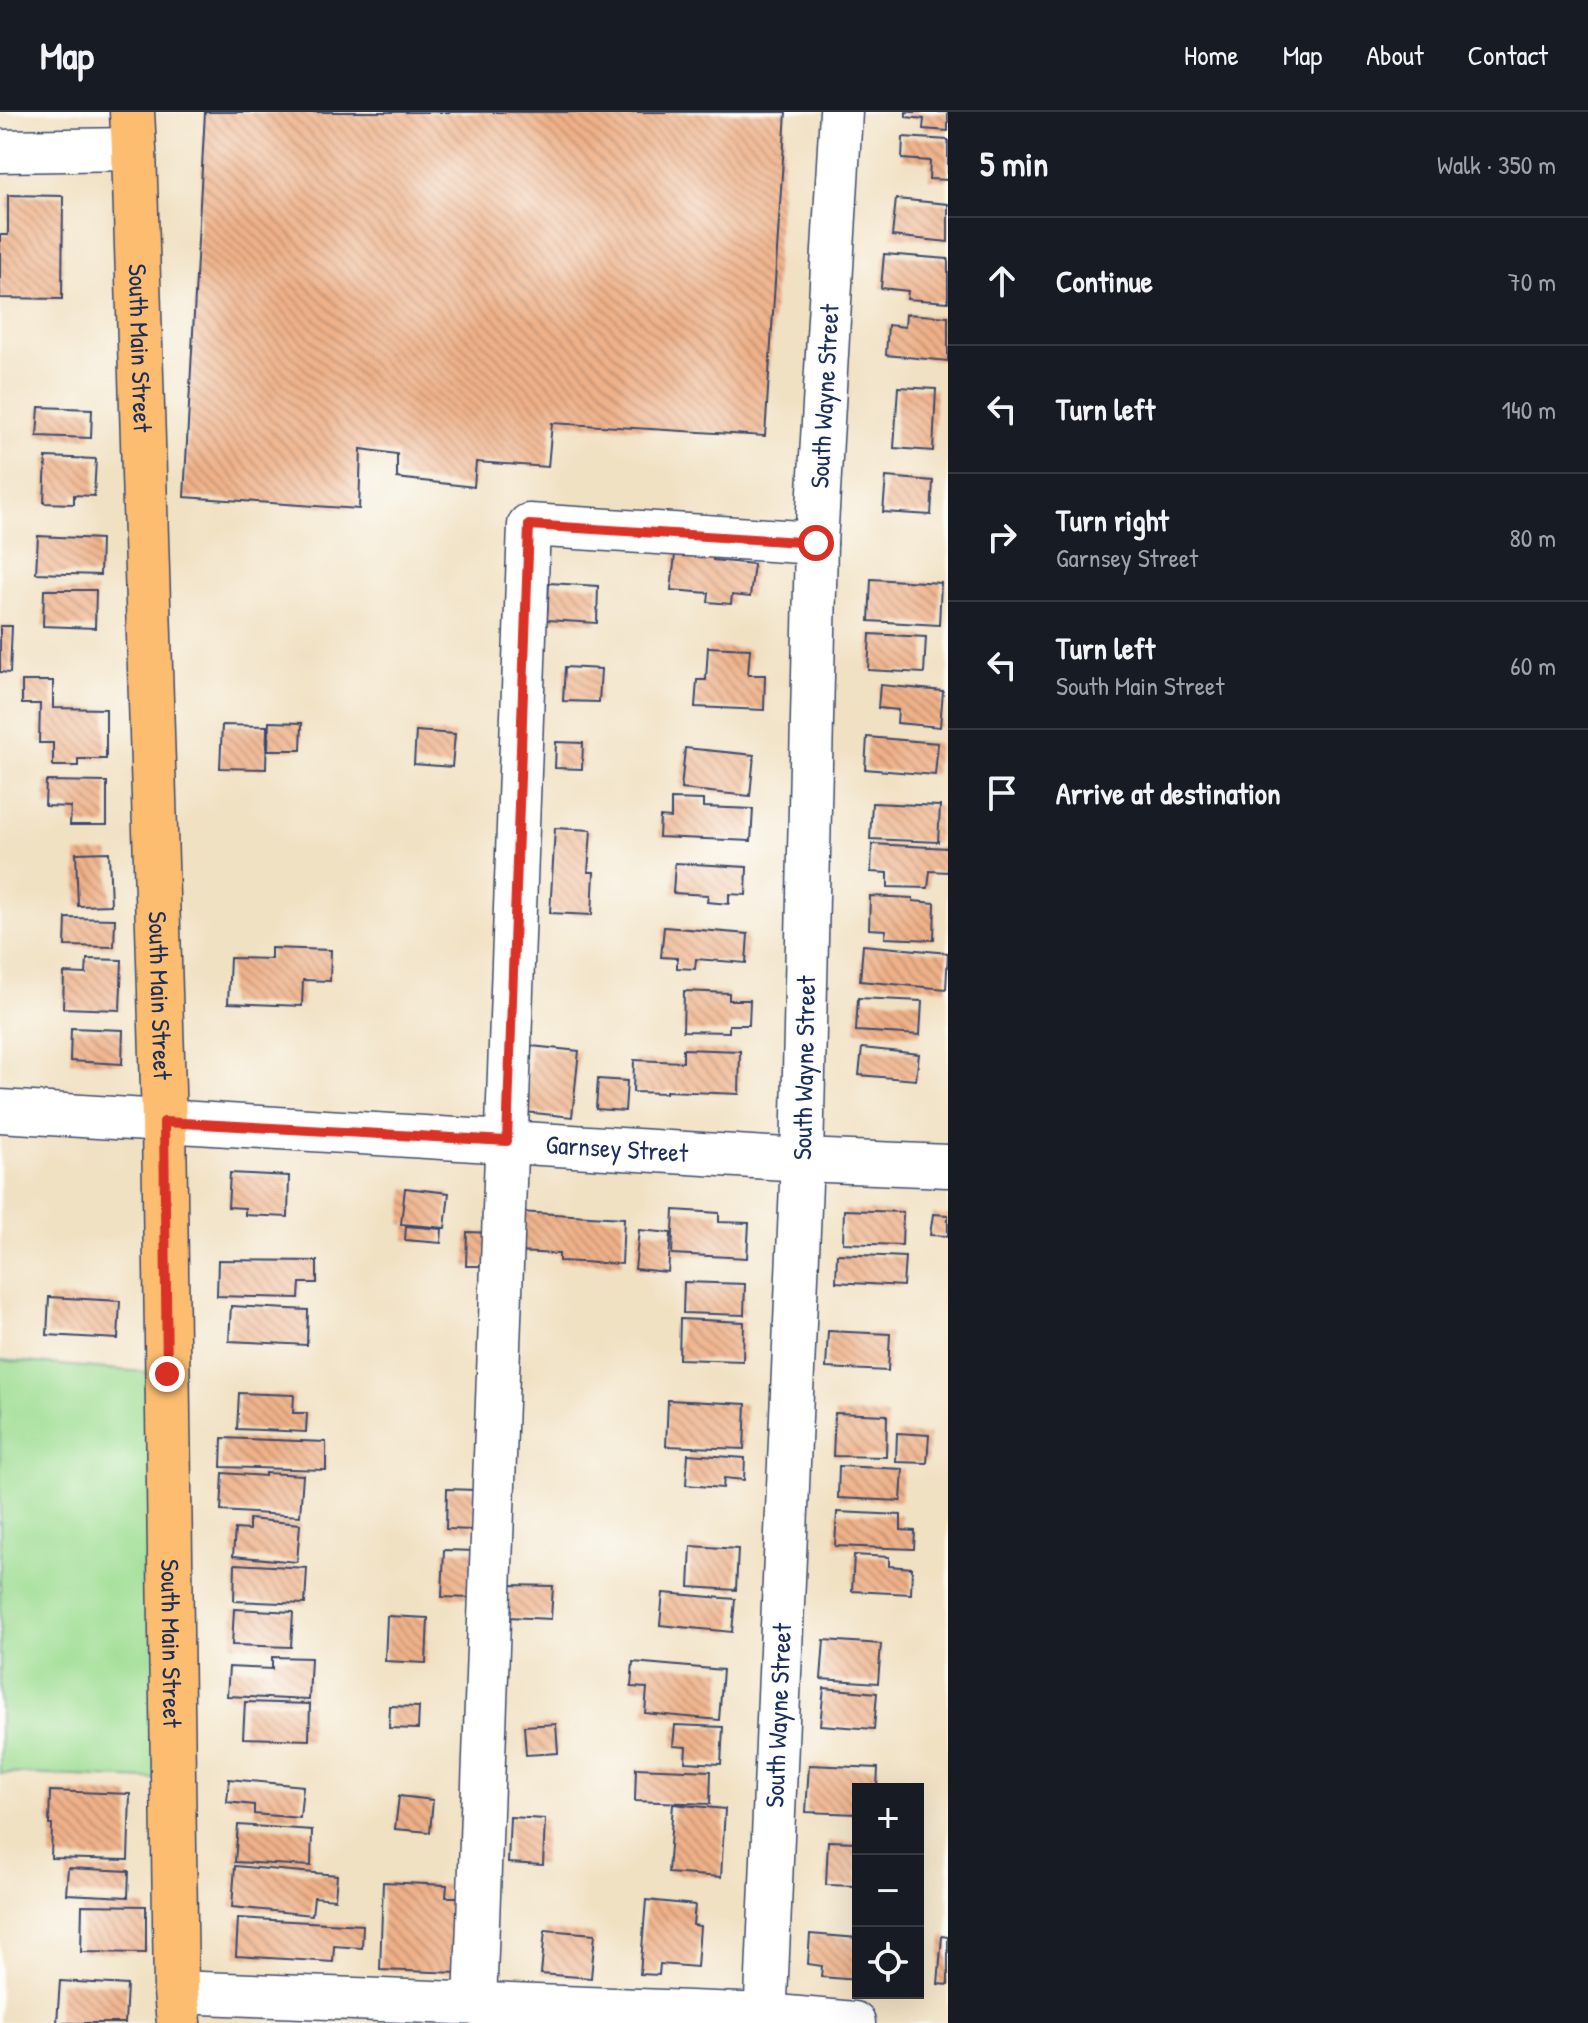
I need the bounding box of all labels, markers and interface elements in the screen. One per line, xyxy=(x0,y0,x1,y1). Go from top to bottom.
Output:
text: Map xyxy=(40,29,94,81)
text: Home xyxy=(1184,36,1239,74)
text: Map xyxy=(1283,36,1322,74)
text: About xyxy=(1366,36,1424,74)
text: Contact xyxy=(1468,36,1548,74)
text: 5 min xyxy=(980,141,1048,187)
text: Walk · 350 m xyxy=(1437,147,1556,182)
icon: ahead xyxy=(980,259,1024,303)
text: Continue xyxy=(1056,261,1153,301)
street label: South Main Street xyxy=(121,263,161,434)
text: 70 m xyxy=(1508,264,1556,299)
street label: South Wayne Street xyxy=(801,302,847,489)
icon: left xyxy=(980,387,1024,431)
text: Turn left xyxy=(1056,389,1155,429)
text: 140 m xyxy=(1502,392,1556,427)
text: Turn right xyxy=(1056,500,1169,540)
icon: right xyxy=(980,515,1024,559)
text: 80 m xyxy=(1509,520,1556,555)
route start xyxy=(798,525,834,561)
text: Garnsey Street xyxy=(1056,540,1198,575)
text: Turn left xyxy=(1056,628,1155,668)
icon: left xyxy=(980,643,1024,687)
text: 60 m xyxy=(1510,648,1556,683)
text: South Main Street xyxy=(1056,668,1224,703)
icon: arrive xyxy=(980,771,1024,815)
text: Arrive at destination xyxy=(1056,773,1281,813)
street label: South Main Street xyxy=(141,911,181,1081)
street label: South Wayne Street xyxy=(784,974,823,1160)
street label: Garnsey Street xyxy=(545,1126,690,1170)
route end xyxy=(149,1356,185,1392)
street label: South Main Street xyxy=(153,1559,190,1729)
street label: South Wayne Street xyxy=(756,1621,799,1808)
map controls xyxy=(852,1783,924,1999)
button: + xyxy=(852,1783,924,1855)
button: − xyxy=(852,1855,924,1927)
button: locate xyxy=(852,1927,924,1999)

